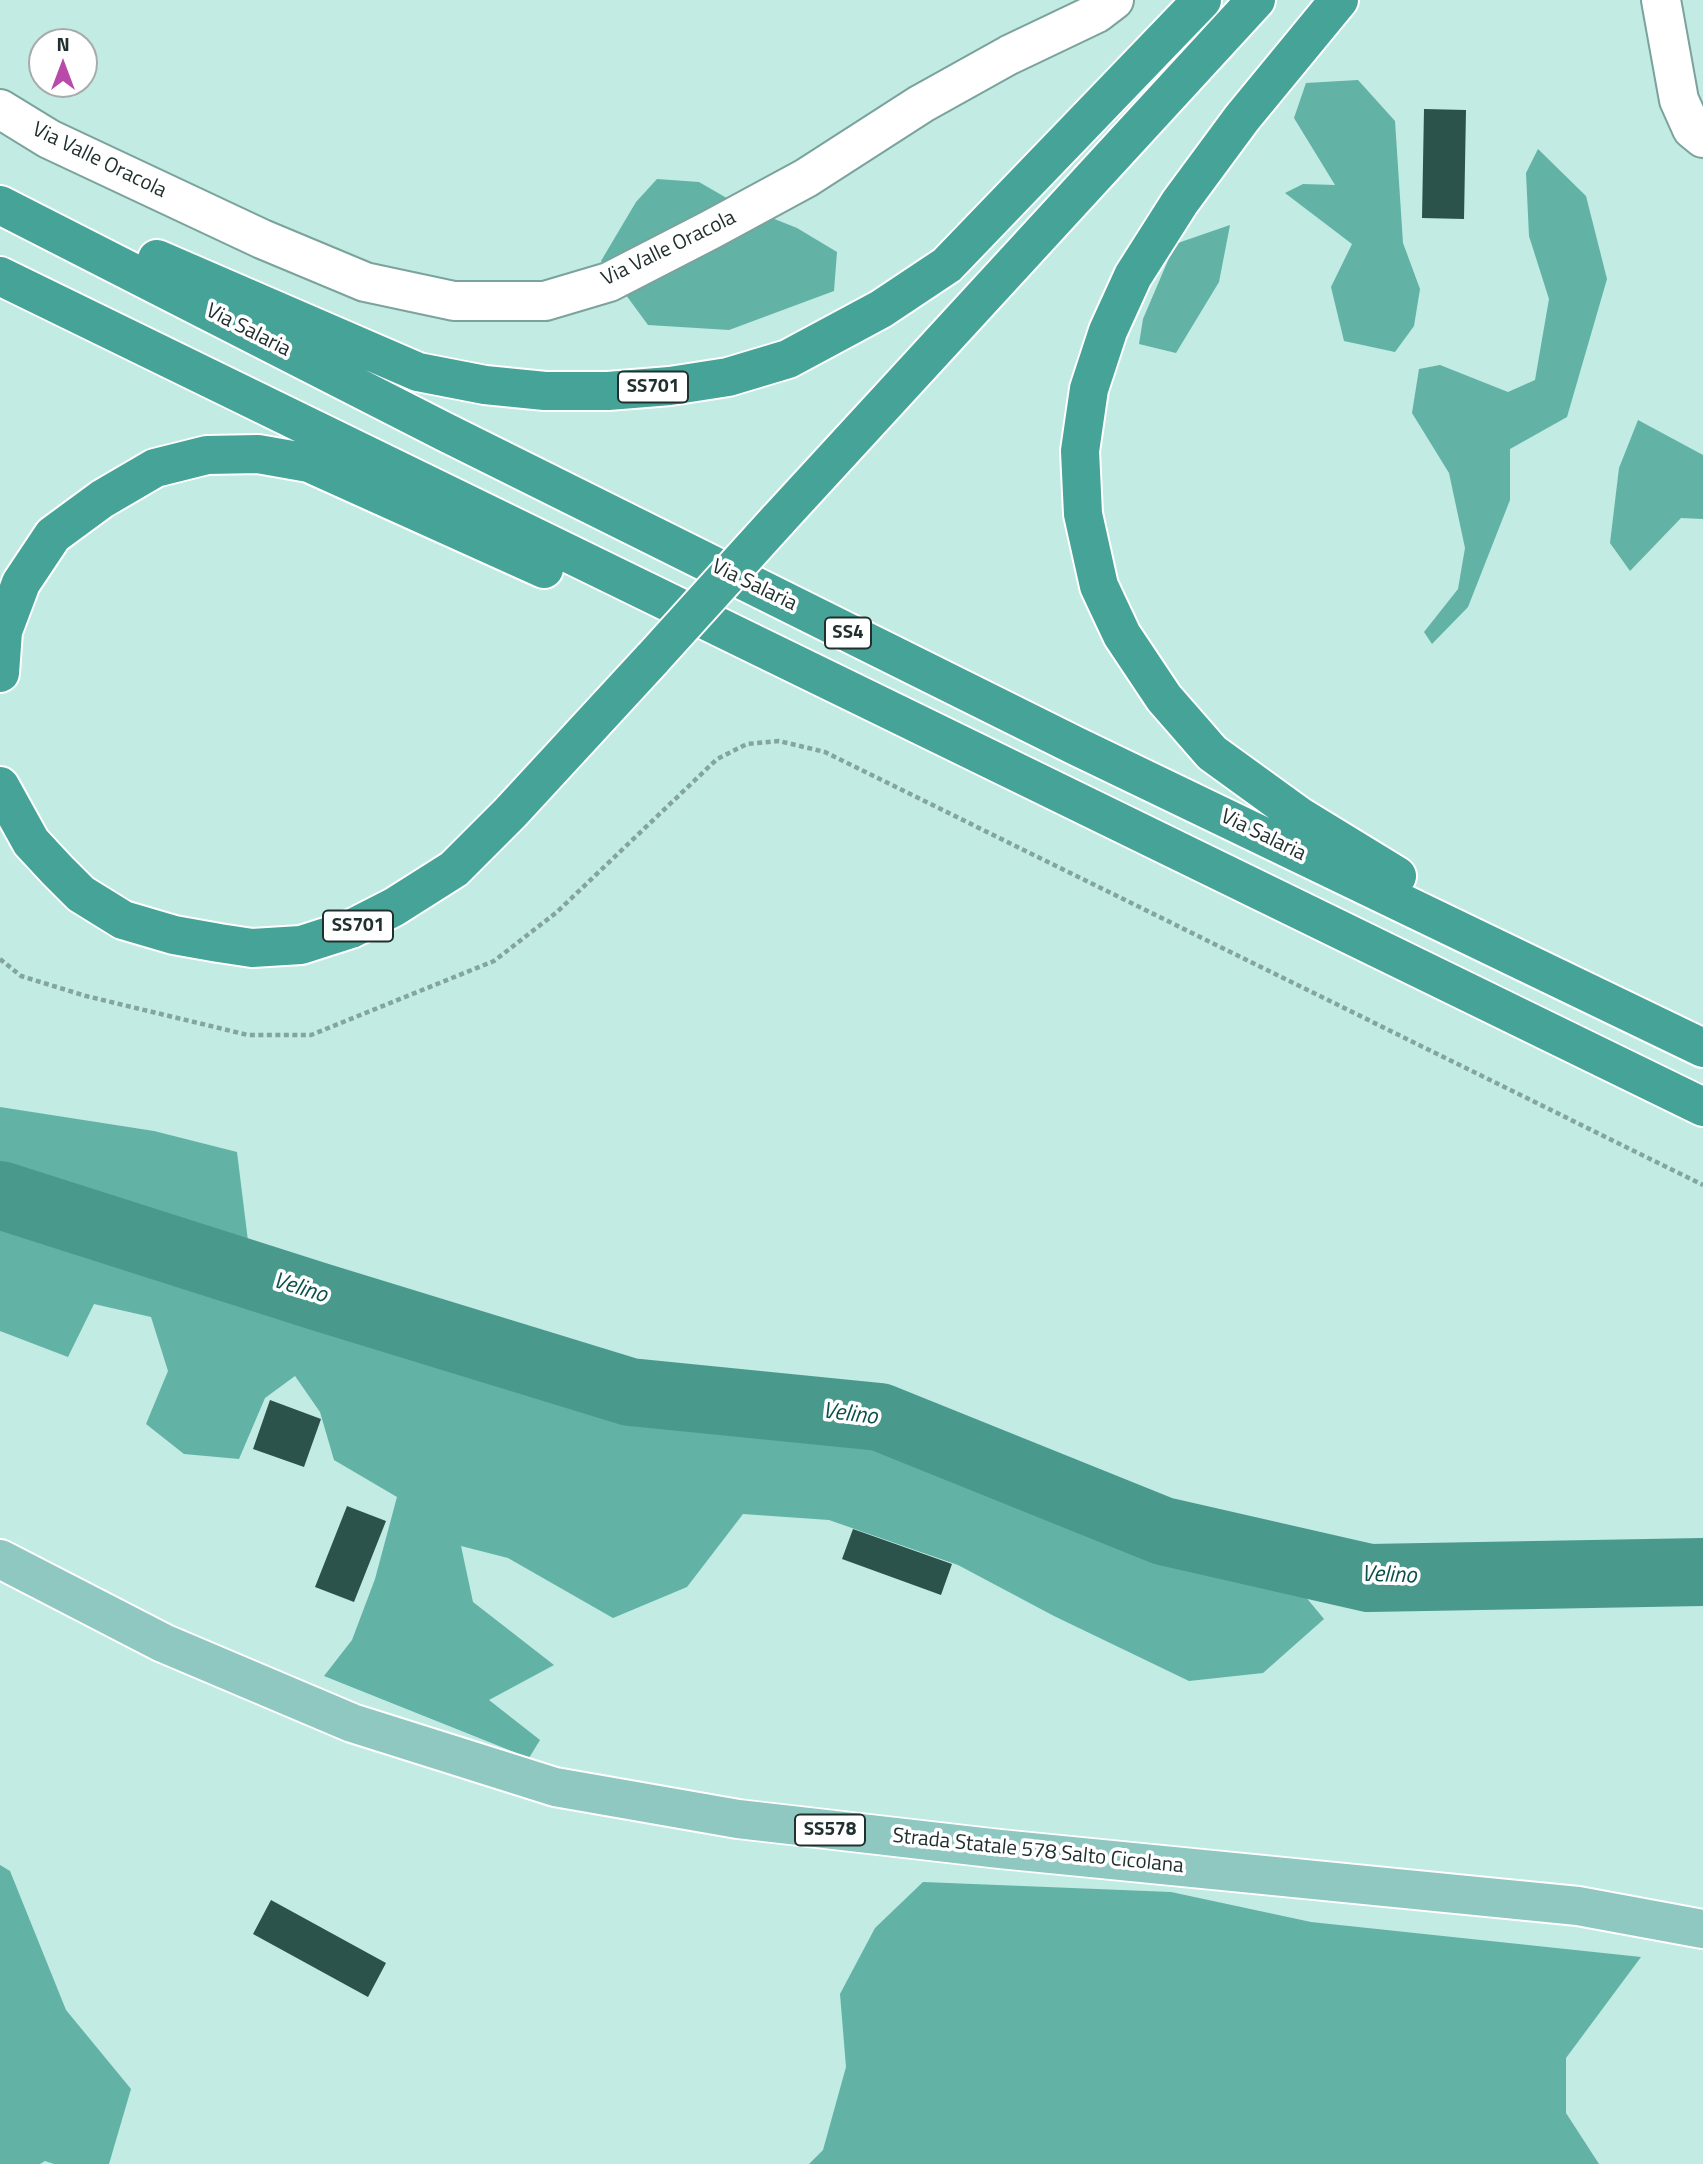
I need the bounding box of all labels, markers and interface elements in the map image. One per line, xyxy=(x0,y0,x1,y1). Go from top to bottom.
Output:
north arrow xyxy=(28,28,98,98)
text: N xyxy=(56,29,70,58)
street label: Via Valle Oracola xyxy=(28,118,170,204)
street label: Via Valle Oracola xyxy=(598,206,740,292)
street label: Via Salaria xyxy=(201,299,295,363)
road number: SS701 xyxy=(618,372,688,402)
street label: Via Salaria xyxy=(707,555,801,617)
road number: SS4 xyxy=(825,618,871,648)
street label: Via Salaria xyxy=(1216,805,1310,867)
road number: SS701 xyxy=(323,910,393,942)
water label: Velino xyxy=(270,1268,330,1310)
water label: Velino xyxy=(821,1398,879,1432)
water label: Velino xyxy=(1361,1561,1417,1591)
road number: SS578 xyxy=(795,1814,865,1846)
street label: Strada Statale 578 Salto Cicolana xyxy=(891,1824,1185,1880)

